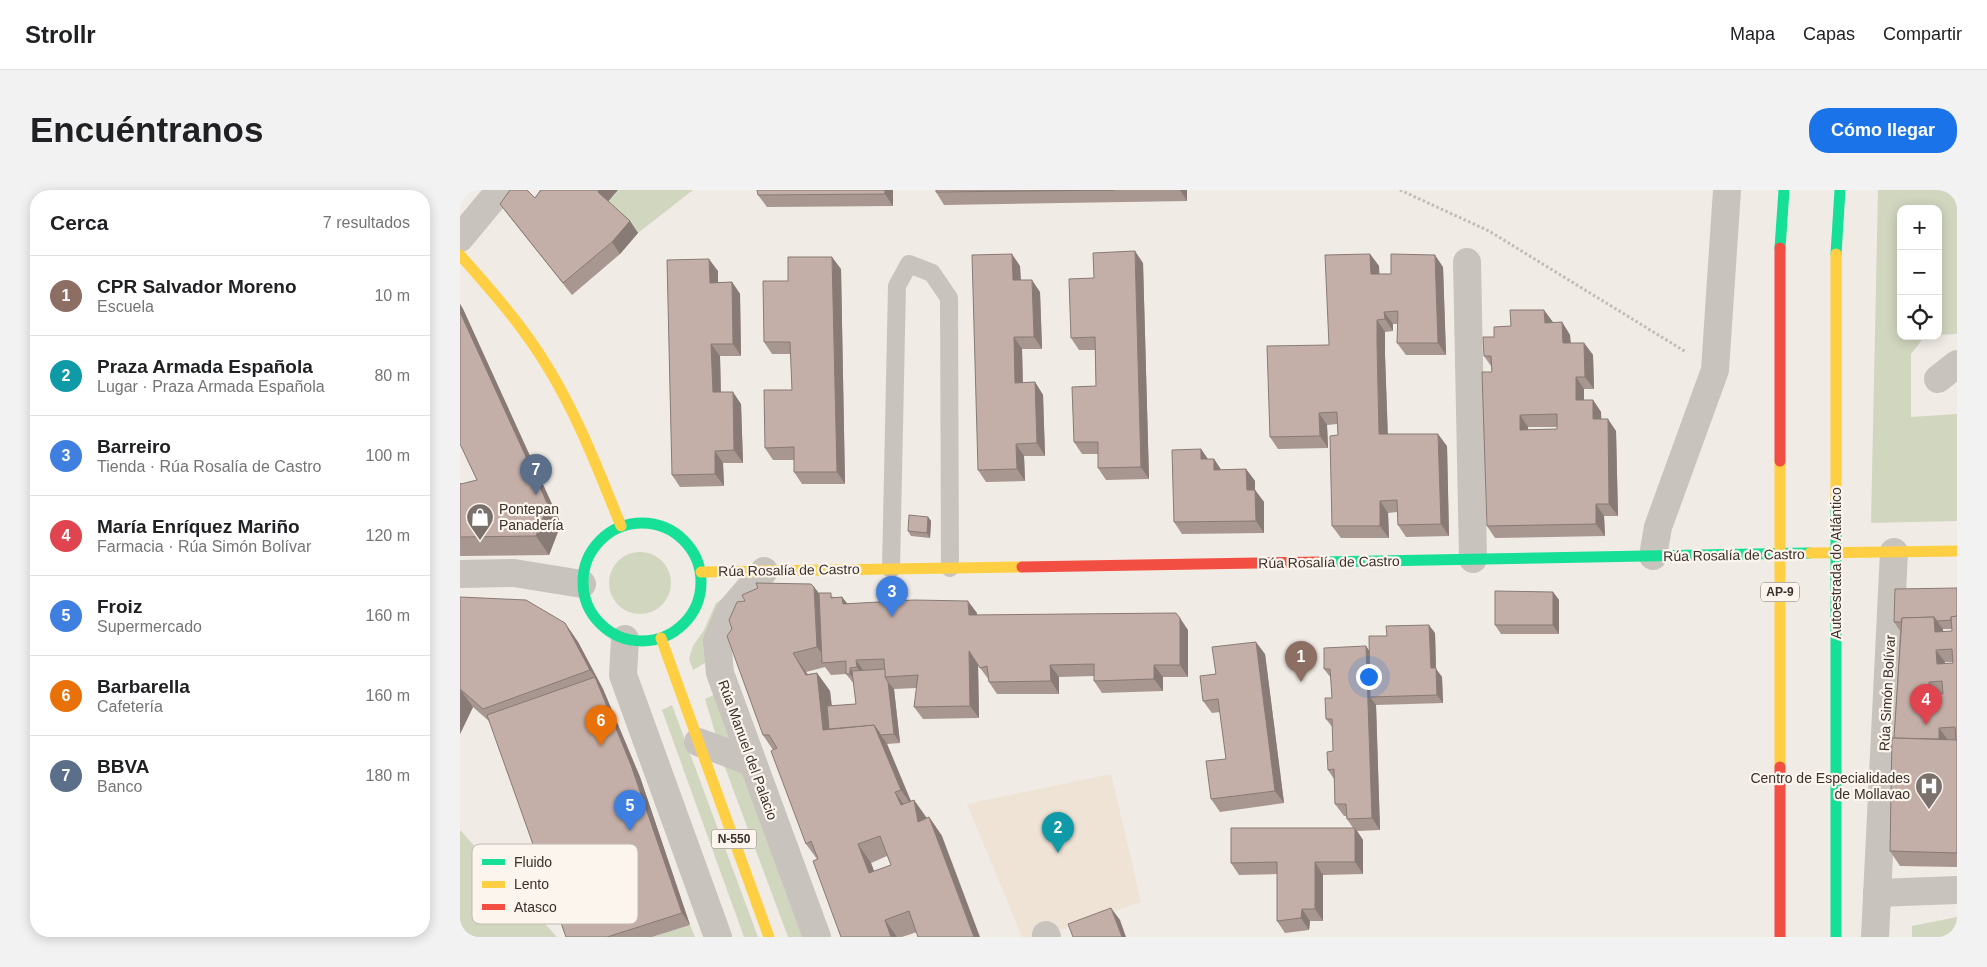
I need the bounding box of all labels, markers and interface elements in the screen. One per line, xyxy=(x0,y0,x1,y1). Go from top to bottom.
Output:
text: Strollr xyxy=(25,21,96,48)
text: Mapa xyxy=(1730,24,1775,44)
text: Capas xyxy=(1803,24,1855,44)
text: Compartir xyxy=(1883,24,1962,44)
button: Cómo llegar xyxy=(1809,108,1957,153)
text: Encuéntranos xyxy=(30,110,263,149)
map controls xyxy=(1897,205,1942,340)
button: + xyxy=(1897,205,1942,250)
text: Cerca xyxy=(50,211,108,234)
text: 7 resultados xyxy=(323,214,410,231)
button: − xyxy=(1897,250,1942,295)
text: CPR Salvador Moreno xyxy=(97,276,297,297)
text: 1 xyxy=(62,287,70,304)
text: 10 m xyxy=(374,287,410,304)
button: locate xyxy=(1897,295,1942,340)
text: Escuela xyxy=(97,298,154,315)
text: Praza Armada Española xyxy=(97,356,313,377)
text: 2 xyxy=(62,367,70,384)
text: 80 m xyxy=(374,367,410,384)
text: Lugar · Praza Armada Española xyxy=(97,378,325,395)
text: Barreiro xyxy=(97,436,171,457)
text: 3 xyxy=(62,447,70,464)
text: 100 m xyxy=(366,447,410,464)
pin: 7 xyxy=(520,454,552,495)
text: Tienda · Rúa Rosalía de Castro xyxy=(97,458,321,475)
street label: Autoestrada do Atlántico xyxy=(1828,487,1844,639)
place label: Pontepan Panadería xyxy=(499,501,564,533)
shop icon: Pontepan Panadería xyxy=(465,502,495,541)
text: María Enríquez Mariño xyxy=(97,516,300,537)
text: 4 xyxy=(62,527,70,544)
text: 120 m xyxy=(366,527,410,544)
text: Farmacia · Rúa Simón Bolívar xyxy=(97,538,311,555)
street label: Rúa Rosalía de Castro xyxy=(1663,546,1805,564)
street label: Rúa Rosalía de Castro xyxy=(1258,553,1400,571)
street label: Rúa Rosalía de Castro xyxy=(718,561,860,579)
pin: 3 xyxy=(876,576,908,617)
road number: AP-9 xyxy=(1761,582,1799,602)
text: Froiz xyxy=(97,596,142,617)
text: 5 xyxy=(62,607,70,624)
text: 160 m xyxy=(366,607,410,624)
text: Supermercado xyxy=(97,618,202,635)
street label: Rúa Simón Bolívar xyxy=(1876,634,1898,752)
pin: 1 xyxy=(1285,641,1317,682)
your location xyxy=(1356,664,1382,690)
text: Barbarella xyxy=(97,676,190,697)
street label: Rúa Manuel del Palacio xyxy=(715,678,781,822)
pin: 4 xyxy=(1910,684,1942,725)
text: 6 xyxy=(62,687,70,704)
text: 160 m xyxy=(366,687,410,704)
text: Cafetería xyxy=(97,698,163,715)
pin: 6 xyxy=(585,705,617,746)
text: BBVA xyxy=(97,756,149,777)
text: 7 xyxy=(62,767,70,784)
text: 180 m xyxy=(366,767,410,784)
place label: Centro de Especialidades de Mollavao xyxy=(1750,770,1910,802)
hospital icon: Centro de Especialidades de Mollavao xyxy=(1914,771,1944,810)
text: Banco xyxy=(97,778,142,795)
pin: 5 xyxy=(614,790,646,831)
pin: 2 xyxy=(1042,812,1074,853)
road number: N-550 xyxy=(712,830,756,849)
legend xyxy=(472,844,638,924)
text: Fluido xyxy=(514,854,552,870)
text: Lento xyxy=(514,876,549,892)
text: Atasco xyxy=(514,899,557,915)

